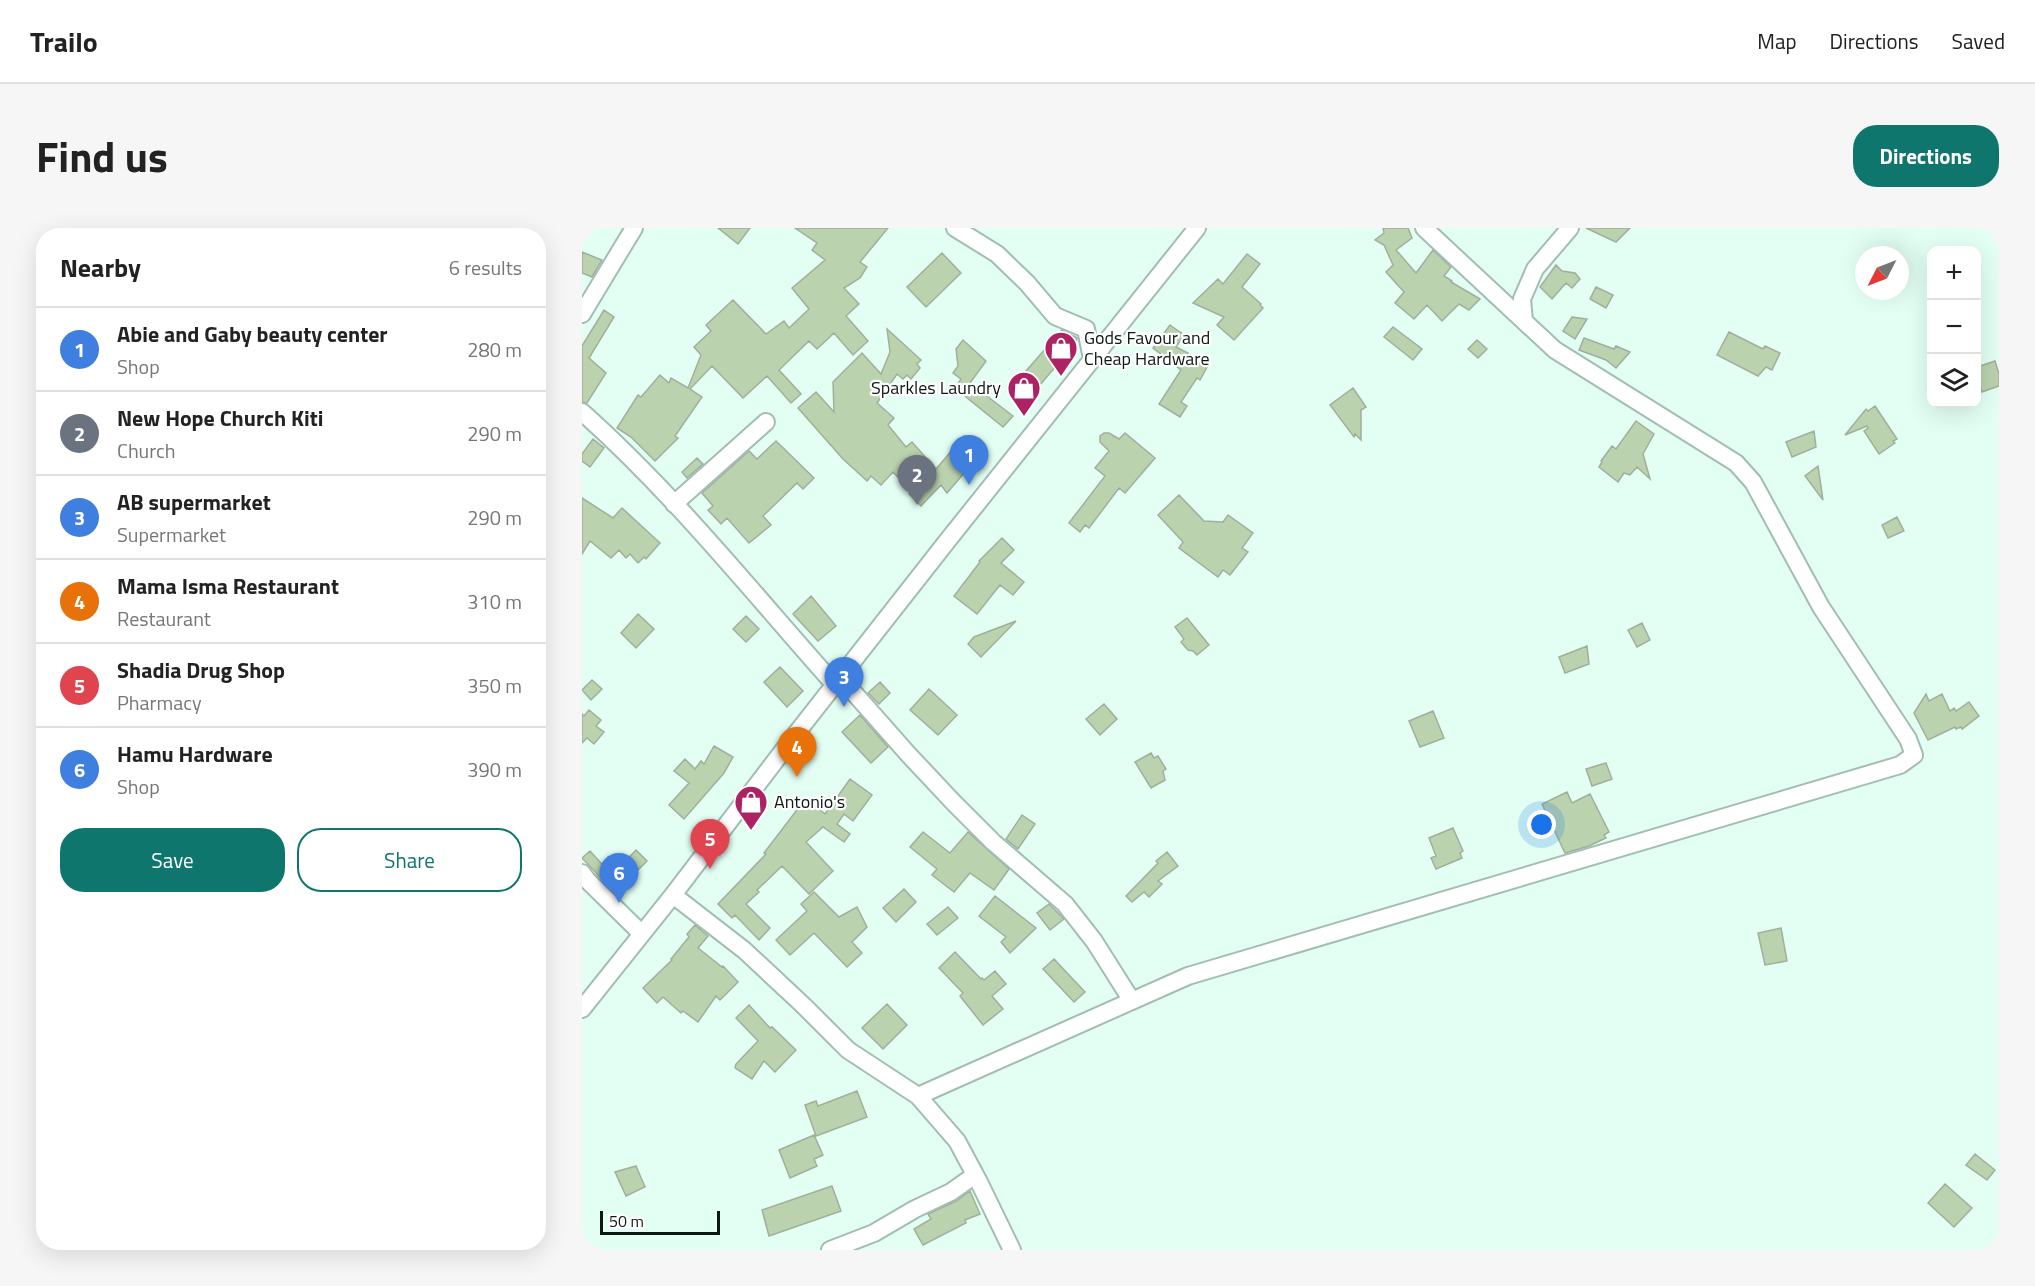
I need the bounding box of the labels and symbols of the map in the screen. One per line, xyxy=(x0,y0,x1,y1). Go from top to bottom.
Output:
north arrow xyxy=(1855,246,1909,300)
place label: Gods Favour and Cheap Hardware xyxy=(1084,324,1210,372)
shop icon: Gods Favour and Cheap Hardware xyxy=(1043,330,1079,377)
shop icon: Sparkles Laundry xyxy=(1006,370,1042,417)
place label: Sparkles Laundry xyxy=(871,374,1001,401)
pin: 1 xyxy=(950,436,988,485)
pin: 2 xyxy=(898,456,936,505)
pin: 3 xyxy=(824,658,864,707)
pin: 4 xyxy=(778,728,816,777)
shop icon: Antonio's xyxy=(733,784,769,831)
place label: Antonio's xyxy=(774,788,845,815)
your location xyxy=(1527,810,1556,839)
pin: 5 xyxy=(690,820,730,869)
pin: 6 xyxy=(600,854,639,903)
scale bar xyxy=(600,1208,720,1236)

